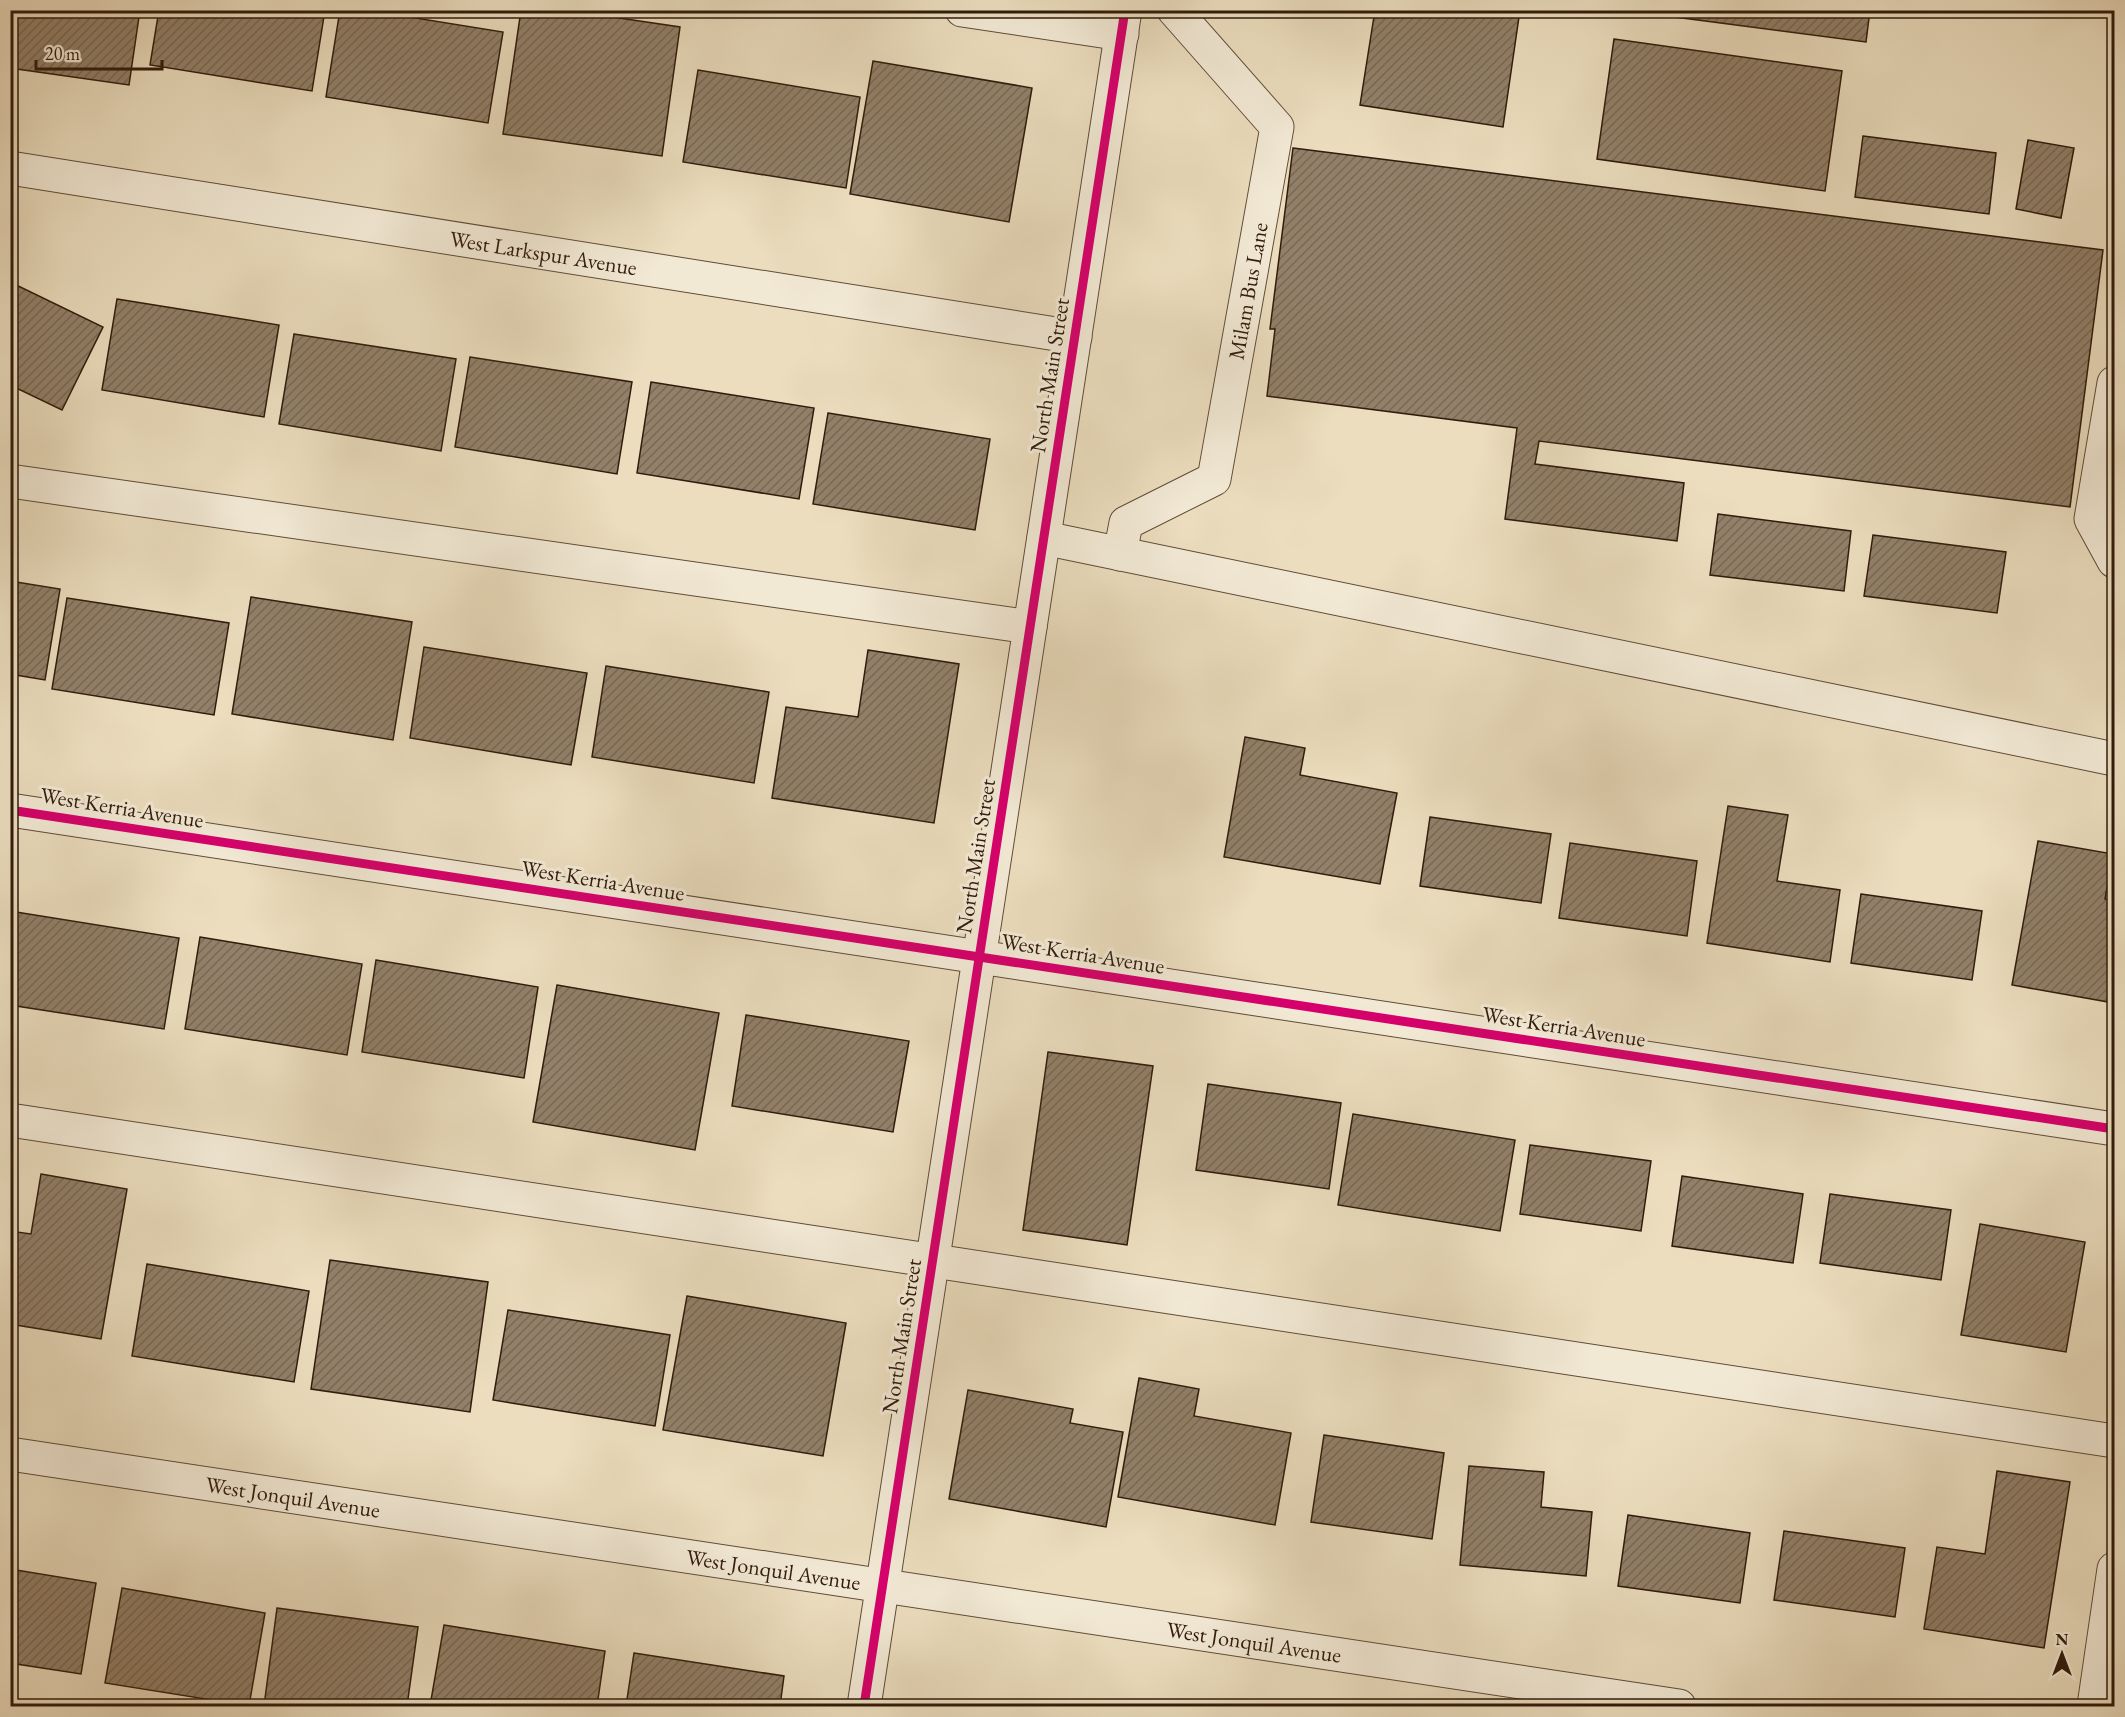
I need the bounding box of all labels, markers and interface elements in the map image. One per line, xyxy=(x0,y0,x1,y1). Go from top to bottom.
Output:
scale bar xyxy=(36,33,162,71)
text: 20 m xyxy=(45,42,80,65)
street label: Milam Bus Lane xyxy=(1222,220,1275,362)
street label: West Larkspur Avenue xyxy=(447,224,639,282)
street label: North Main Street xyxy=(1023,296,1076,454)
street label: North Main Street xyxy=(949,777,1002,935)
street label: West Kerria Avenue xyxy=(38,780,206,835)
street label: West Kerria Avenue xyxy=(519,853,687,908)
street label: West Kerria Avenue xyxy=(999,926,1167,981)
street label: West Kerria Avenue xyxy=(1480,999,1648,1054)
street label: North Main Street xyxy=(875,1257,928,1415)
street label: West Jonquil Avenue xyxy=(203,1470,382,1525)
street label: West Jonquil Avenue xyxy=(684,1542,863,1597)
street label: West Jonquil Avenue xyxy=(1164,1615,1344,1670)
north arrow xyxy=(2032,1624,2092,1684)
text: N xyxy=(2056,1629,2069,1650)

